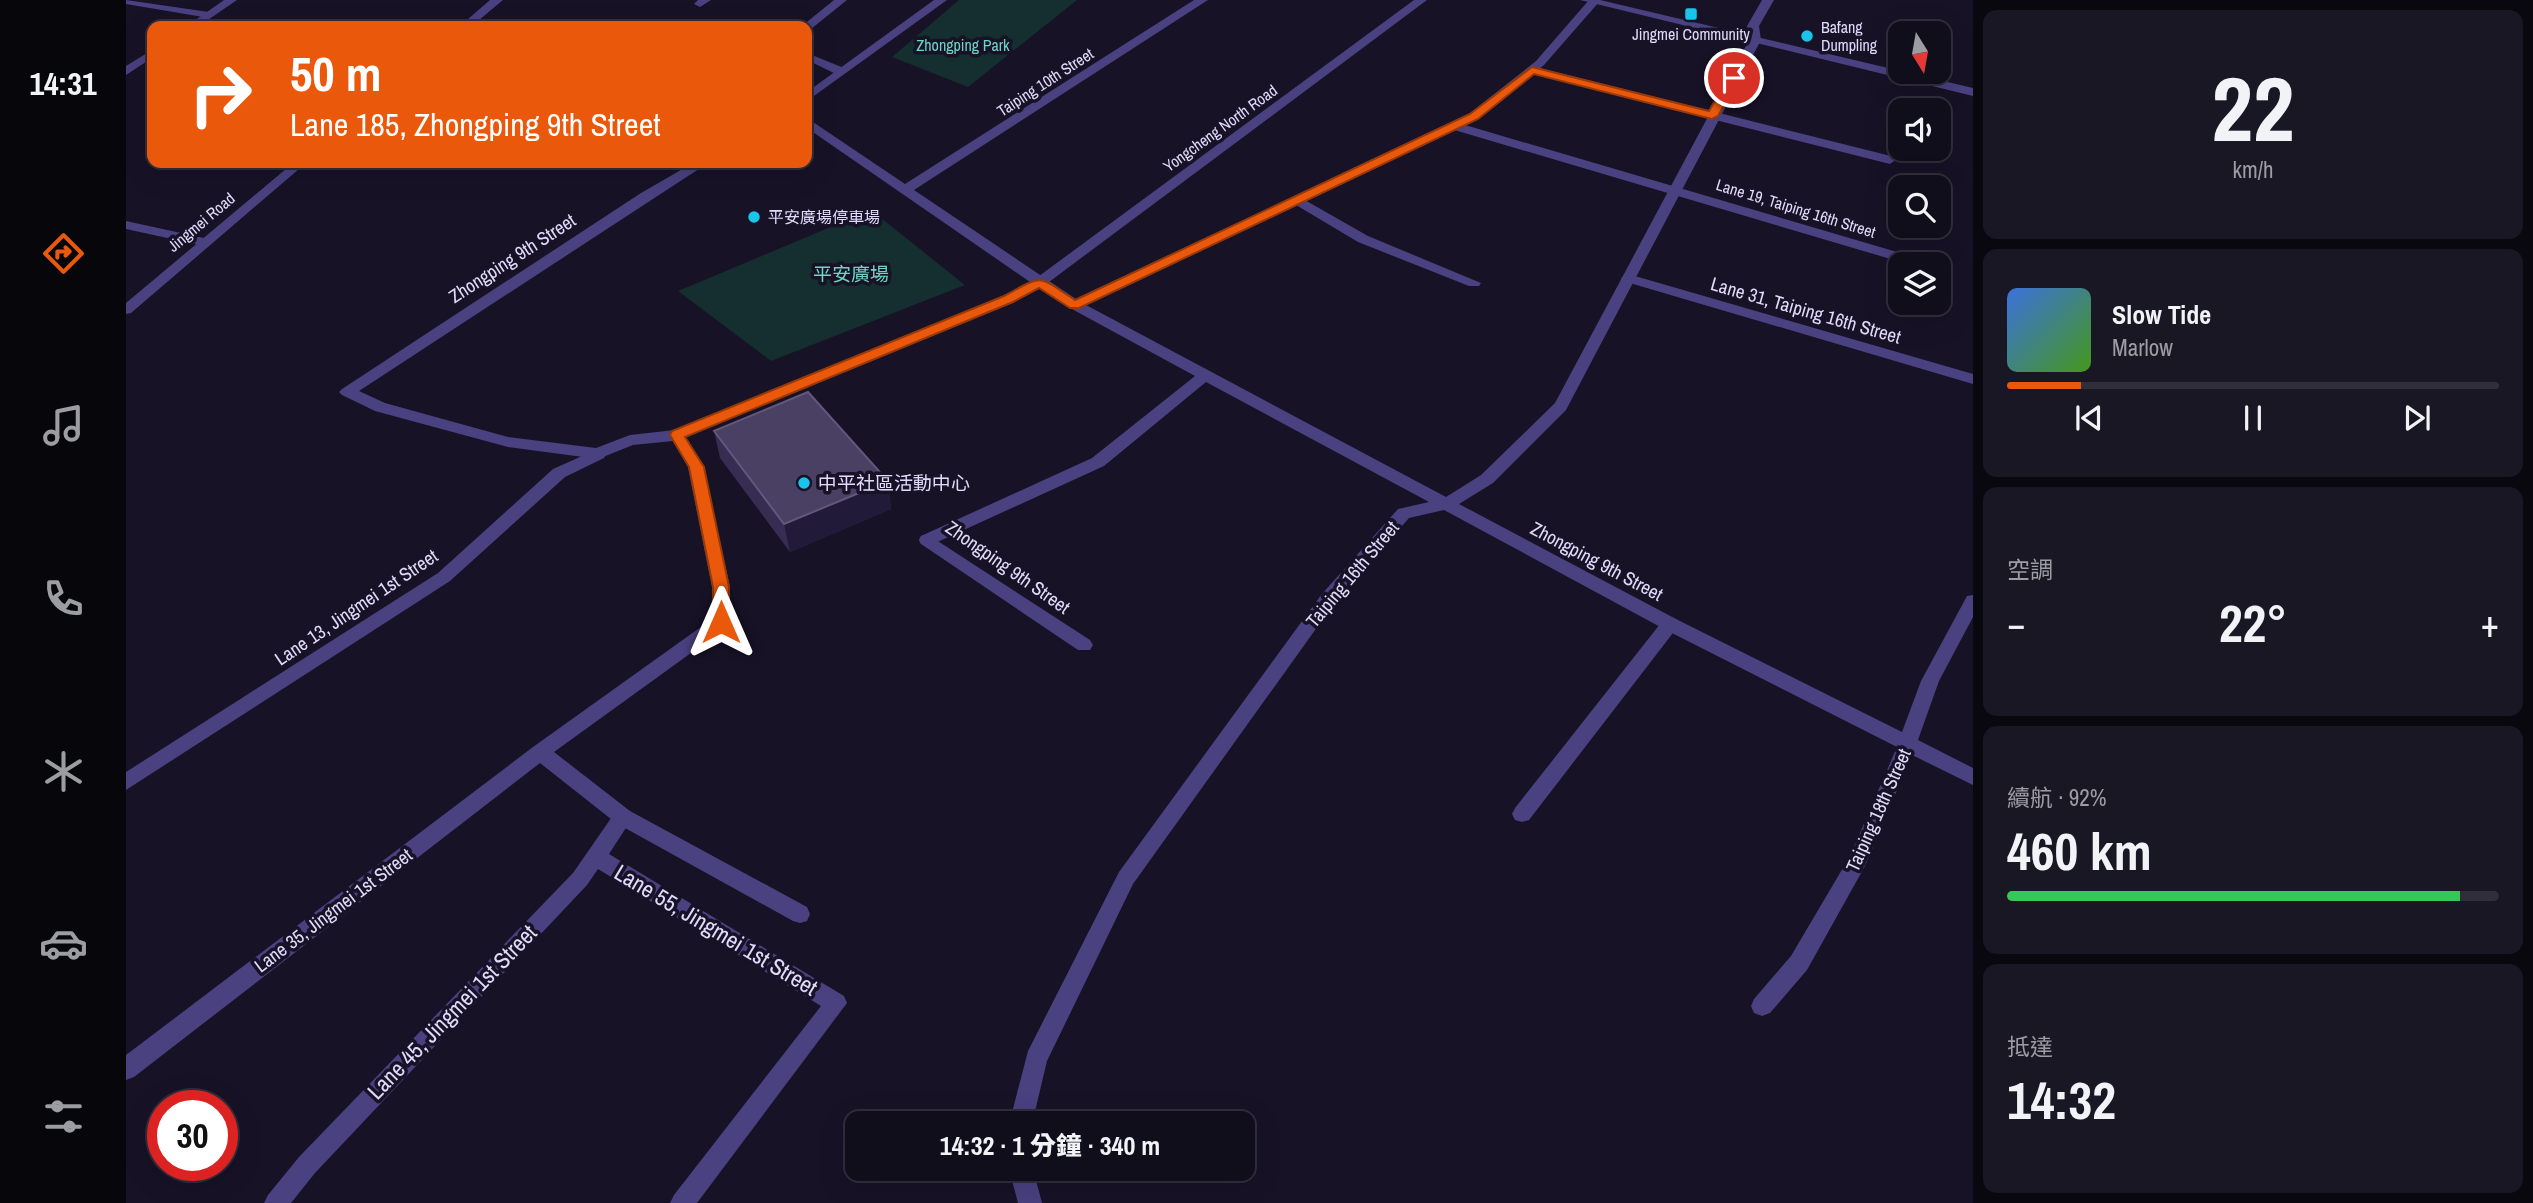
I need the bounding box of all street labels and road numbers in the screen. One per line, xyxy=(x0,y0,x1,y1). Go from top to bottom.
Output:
street label: Taiping 10th Street xyxy=(992,42,1098,121)
street label: Yongcheng North Road xyxy=(1158,79,1282,177)
street label: Lane 19, Taiping 16th Street xyxy=(1714,173,1879,243)
street label: Jingmei Road xyxy=(163,187,239,257)
street label: Zhongping 9th Street xyxy=(444,207,581,309)
street label: Lane 31, Taiping 16th Street xyxy=(1708,270,1905,350)
street label: Zhongping 9th Street xyxy=(941,514,1076,620)
street label: Taiping 16th Street xyxy=(1300,515,1405,633)
street label: Zhongping 9th Street xyxy=(1526,515,1668,607)
street label: Lane 13, Jingmei 1st Street xyxy=(269,542,443,671)
street label: Taiping 18th Street xyxy=(1839,744,1917,876)
street label: Lane 35, Jingmei 1st Street xyxy=(249,842,418,978)
street label: Lane 55, Jingmei 1st Street xyxy=(609,857,824,1003)
street label: Lane 45, Jingmei 1st Street xyxy=(360,918,543,1106)

